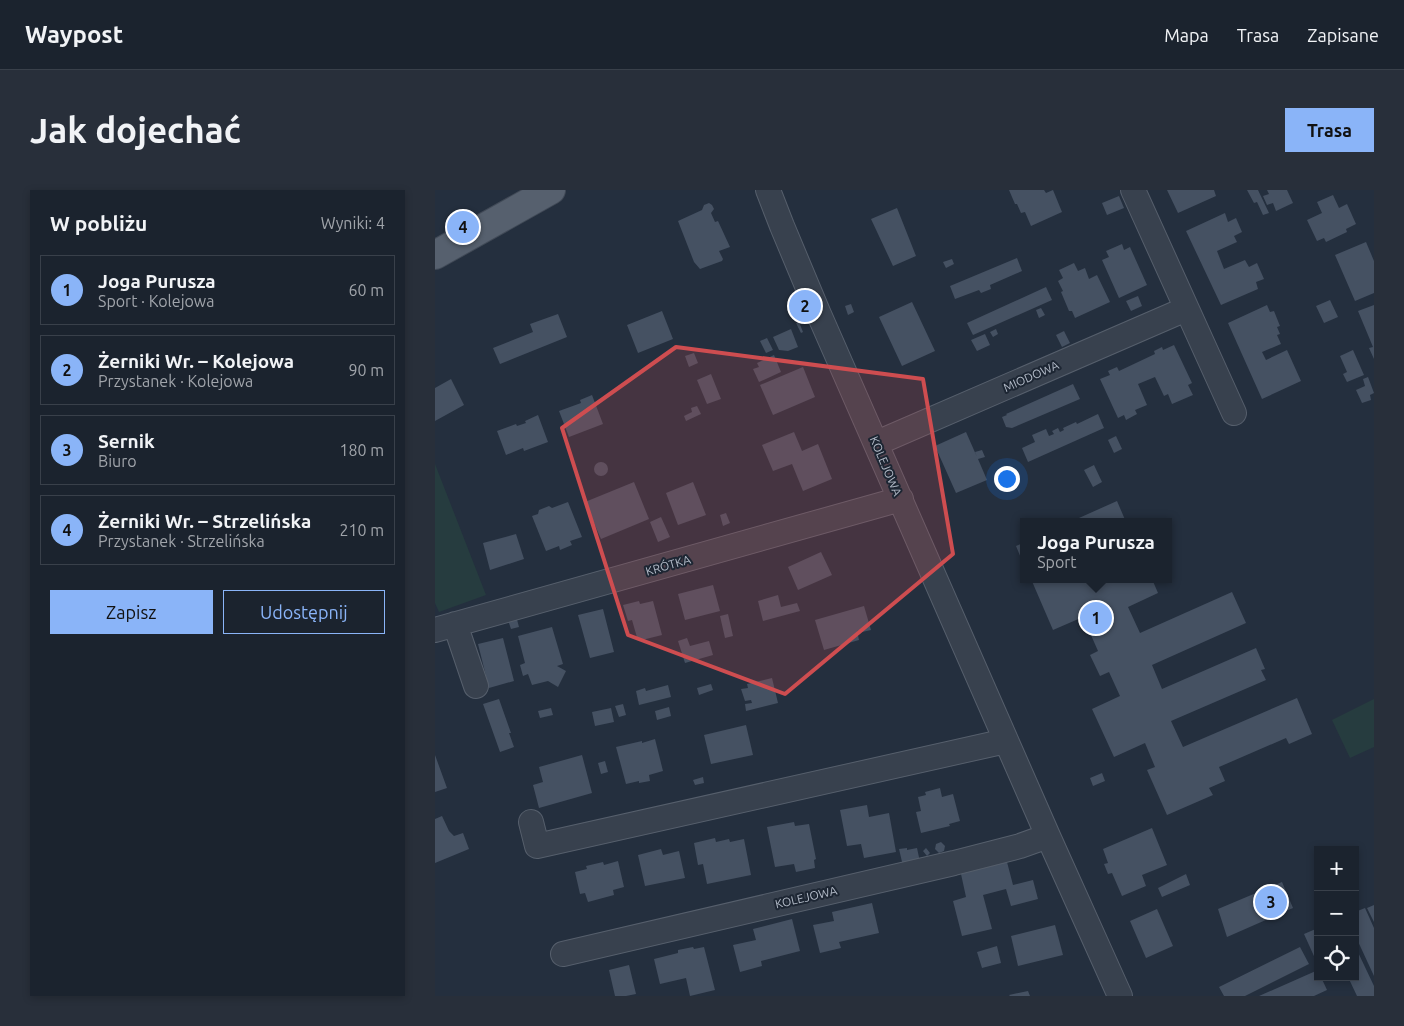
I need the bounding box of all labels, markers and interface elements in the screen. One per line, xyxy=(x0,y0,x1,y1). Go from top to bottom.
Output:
text: Waypost xyxy=(25,21,123,48)
text: Mapa xyxy=(1164,25,1209,45)
text: Trasa xyxy=(1237,25,1279,45)
text: Zapisane xyxy=(1307,25,1379,45)
button: Trasa xyxy=(1285,108,1374,152)
text: Jak dojechać xyxy=(30,110,241,150)
pin: 4 xyxy=(447,208,479,246)
text: W pobliżu xyxy=(50,211,147,235)
text: Wyniki: 4 xyxy=(321,214,385,232)
text: Joga Purusza xyxy=(98,270,216,292)
text: 1 xyxy=(62,281,72,299)
text: 60 m xyxy=(348,281,384,299)
pin: 2 xyxy=(789,287,821,325)
text: Sport · Kolejowa xyxy=(98,292,215,310)
text: Żerniki Wr. – Kolejowa xyxy=(98,350,294,372)
street label: MIODOWA xyxy=(1001,358,1061,394)
text: 2 xyxy=(62,361,72,379)
text: 90 m xyxy=(348,361,384,379)
text: Przystanek · Kolejowa xyxy=(98,372,253,390)
text: Sernik xyxy=(98,430,155,452)
street label: KOLEJOWA xyxy=(868,434,904,498)
text: 3 xyxy=(62,441,72,459)
text: 180 m xyxy=(339,441,384,459)
text: Biuro xyxy=(98,452,137,470)
your location xyxy=(994,466,1020,492)
text: Żerniki Wr. – Strzelińska xyxy=(98,510,311,532)
popup xyxy=(1020,518,1172,583)
text: 4 xyxy=(62,521,72,539)
text: 210 m xyxy=(339,521,384,539)
text: Joga Purusza xyxy=(1037,531,1155,553)
text: Przystanek · Strzelińska xyxy=(98,532,265,550)
street label: KRÓTKA xyxy=(644,552,692,578)
text: Sport xyxy=(1037,553,1077,571)
button: Zapisz xyxy=(50,590,213,634)
button: Udostępnij xyxy=(223,590,385,634)
pin: 1 xyxy=(1080,599,1112,637)
map controls xyxy=(1314,846,1359,981)
button: + xyxy=(1314,846,1359,891)
pin: 3 xyxy=(1255,883,1287,921)
street label: KOLEJOWA xyxy=(774,884,838,910)
button: − xyxy=(1314,891,1359,936)
button: locate xyxy=(1314,936,1359,981)

